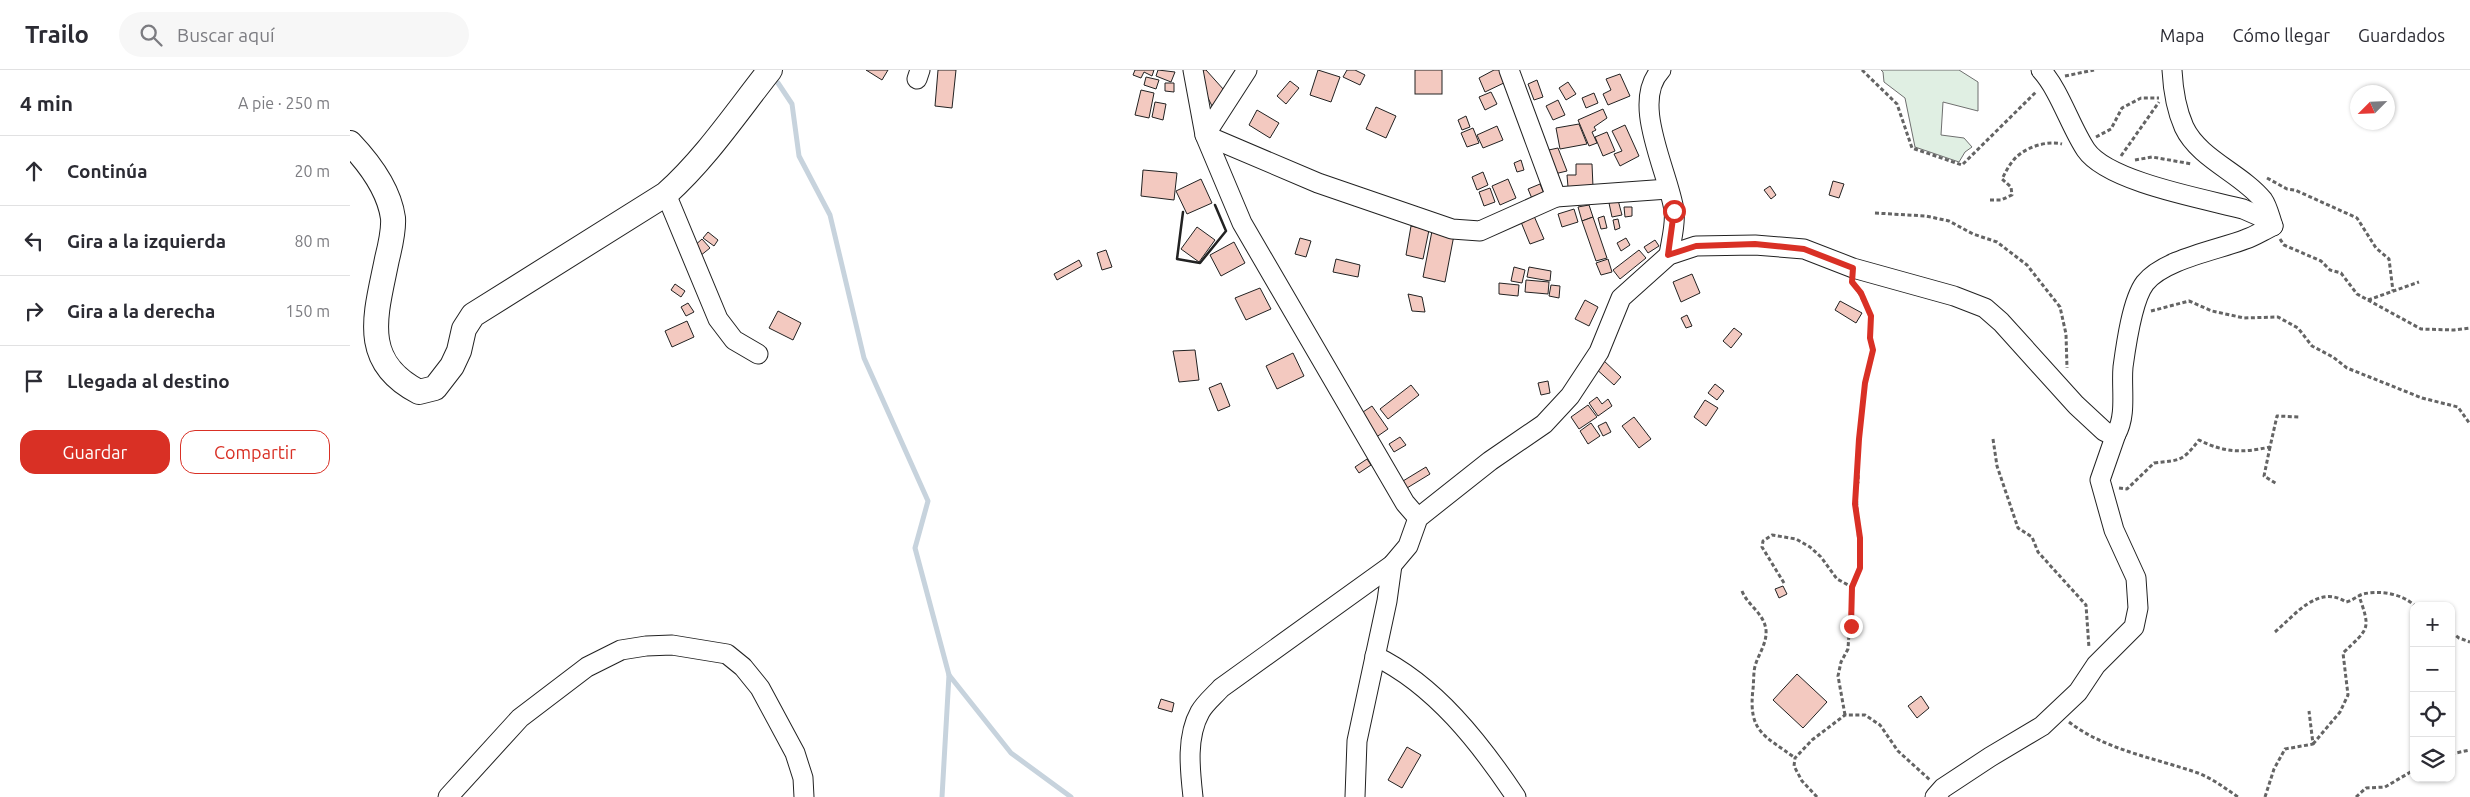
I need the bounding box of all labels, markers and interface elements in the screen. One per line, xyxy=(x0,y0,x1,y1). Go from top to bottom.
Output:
search box xyxy=(119,12,469,57)
text: Trailo xyxy=(25,21,89,48)
icon: search xyxy=(137,21,165,49)
text: Buscar aquí xyxy=(177,24,275,46)
text: Mapa xyxy=(2160,25,2205,45)
text: Cómo llegar xyxy=(2233,25,2330,45)
text: Guardados xyxy=(2358,25,2445,45)
north arrow xyxy=(2350,85,2395,130)
text: 4 min xyxy=(20,91,73,115)
text: A pie · 250 m xyxy=(238,94,330,112)
icon: ahead xyxy=(20,157,48,185)
text: Continúa xyxy=(67,160,148,182)
text: 20 m xyxy=(294,162,330,180)
route start xyxy=(1663,200,1686,223)
icon: left xyxy=(20,227,48,255)
text: Gira a la izquierda xyxy=(67,230,226,252)
text: 80 m xyxy=(294,232,330,250)
icon: right xyxy=(20,297,48,325)
text: Gira a la derecha xyxy=(67,300,215,322)
text: 150 m xyxy=(285,302,330,320)
icon: arrive xyxy=(20,367,48,395)
text: Llegada al destino xyxy=(67,370,230,392)
button: Guardar xyxy=(20,430,170,474)
button: Compartir xyxy=(180,430,330,474)
map controls xyxy=(2410,602,2455,782)
button: + xyxy=(2410,602,2455,647)
route end xyxy=(1840,615,1863,638)
button: − xyxy=(2410,647,2455,692)
button: locate xyxy=(2410,692,2455,737)
button: layers xyxy=(2410,737,2455,782)

